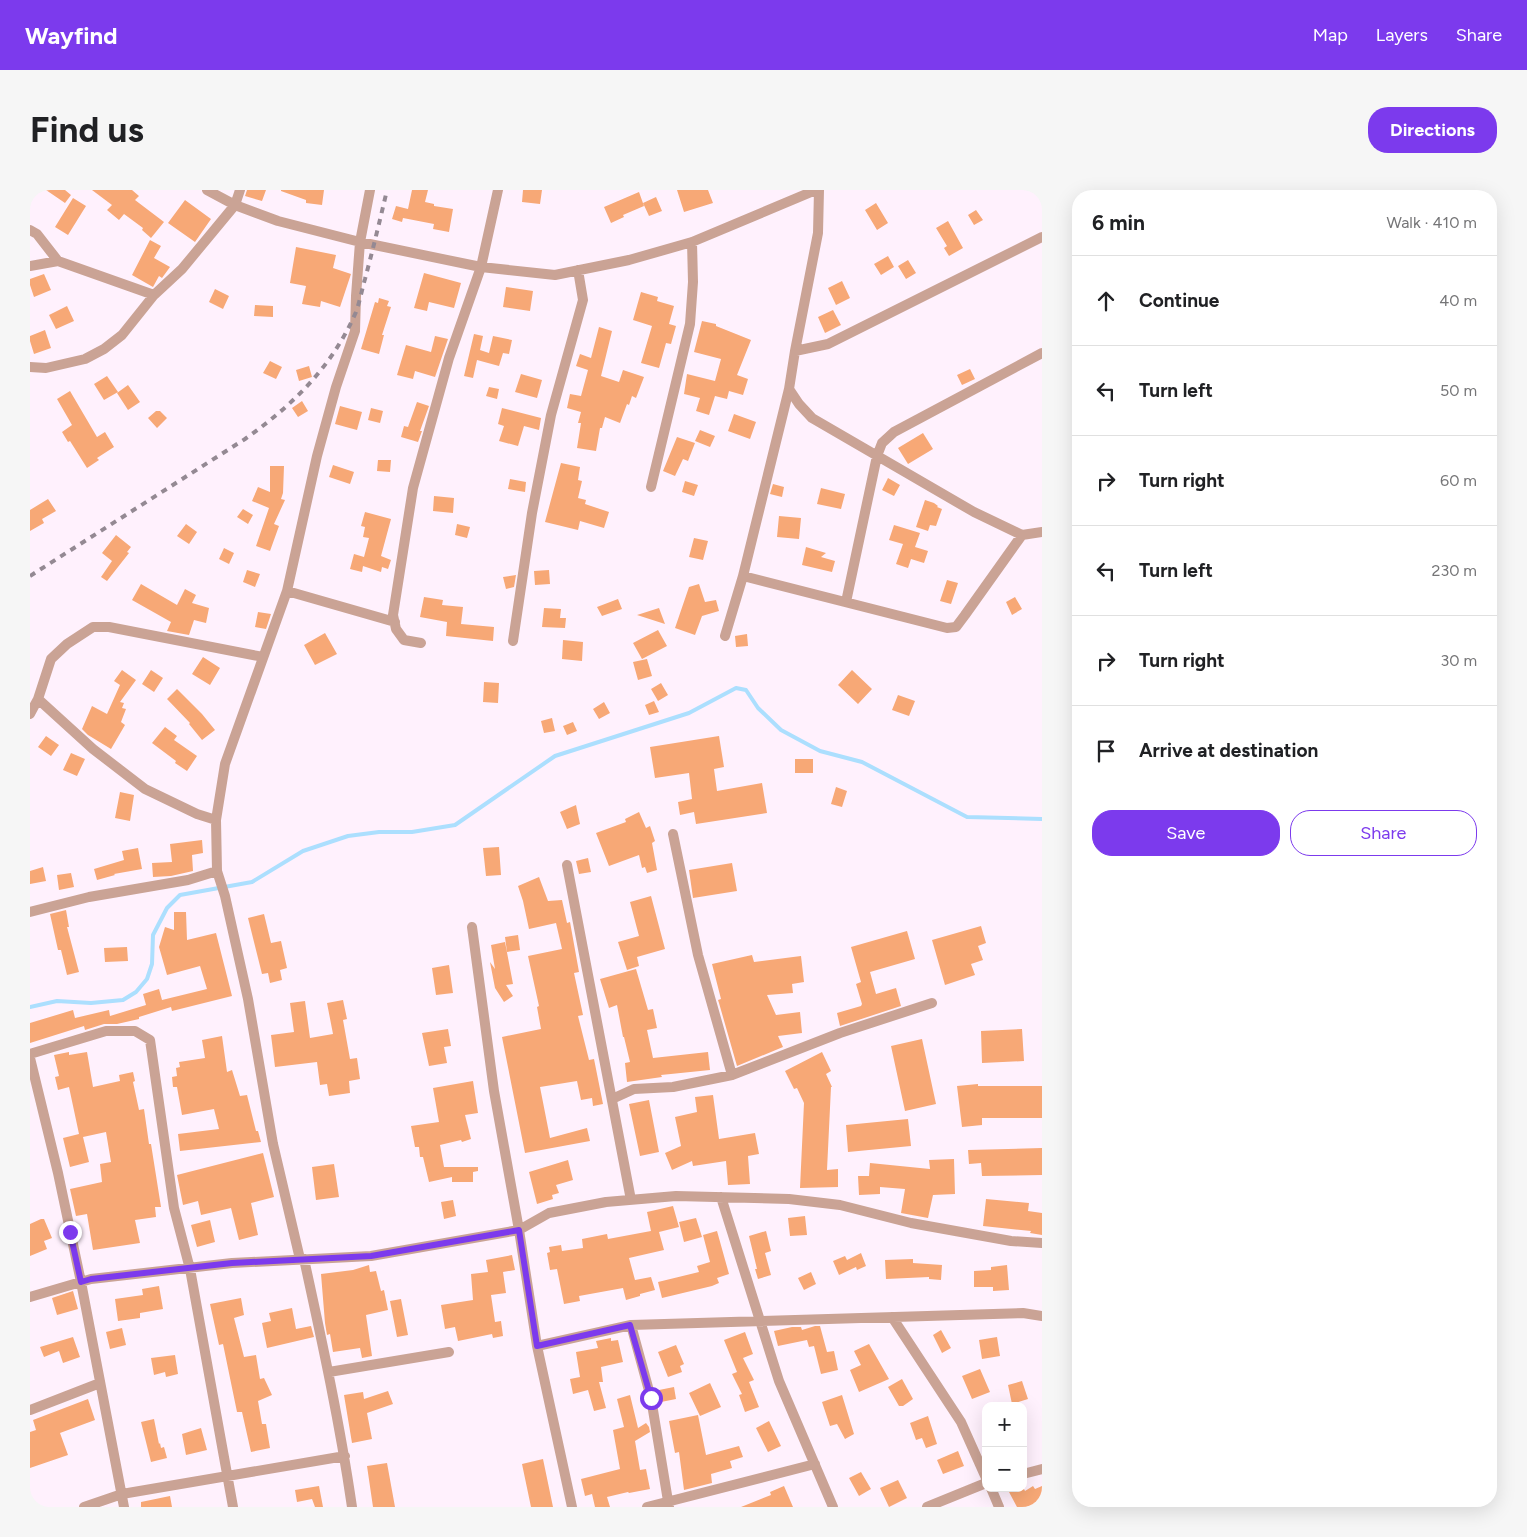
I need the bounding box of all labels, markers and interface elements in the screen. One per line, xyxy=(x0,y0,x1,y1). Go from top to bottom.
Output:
text: Wayfind xyxy=(25,21,118,50)
text: Map xyxy=(1313,24,1348,46)
text: Layers xyxy=(1376,24,1428,46)
text: Share xyxy=(1456,24,1502,46)
button: Directions xyxy=(1368,107,1497,153)
text: Find us xyxy=(30,109,144,151)
text: 6 min xyxy=(1092,210,1145,235)
text: Walk · 410 m xyxy=(1387,213,1477,232)
icon: ahead xyxy=(1092,287,1120,315)
text: Continue xyxy=(1139,289,1219,312)
text: 40 m xyxy=(1439,291,1477,310)
icon: left xyxy=(1092,377,1120,405)
text: Turn left xyxy=(1139,379,1213,402)
text: 50 m xyxy=(1440,381,1477,400)
icon: right xyxy=(1092,467,1120,495)
text: Turn right xyxy=(1139,469,1225,492)
text: 60 m xyxy=(1440,471,1477,490)
icon: left xyxy=(1092,557,1120,585)
text: Turn left xyxy=(1139,559,1213,582)
text: 230 m xyxy=(1432,561,1477,580)
icon: right xyxy=(1092,647,1120,675)
text: Turn right xyxy=(1139,649,1225,672)
text: 30 m xyxy=(1440,651,1477,670)
icon: arrive xyxy=(1092,737,1120,765)
text: Arrive at destination xyxy=(1139,739,1318,762)
button: Save xyxy=(1092,810,1280,856)
button: Share xyxy=(1290,810,1477,856)
route end xyxy=(59,1221,82,1244)
route start xyxy=(640,1387,663,1410)
map controls xyxy=(982,1402,1027,1492)
button: + xyxy=(982,1402,1027,1447)
button: − xyxy=(982,1447,1027,1492)

